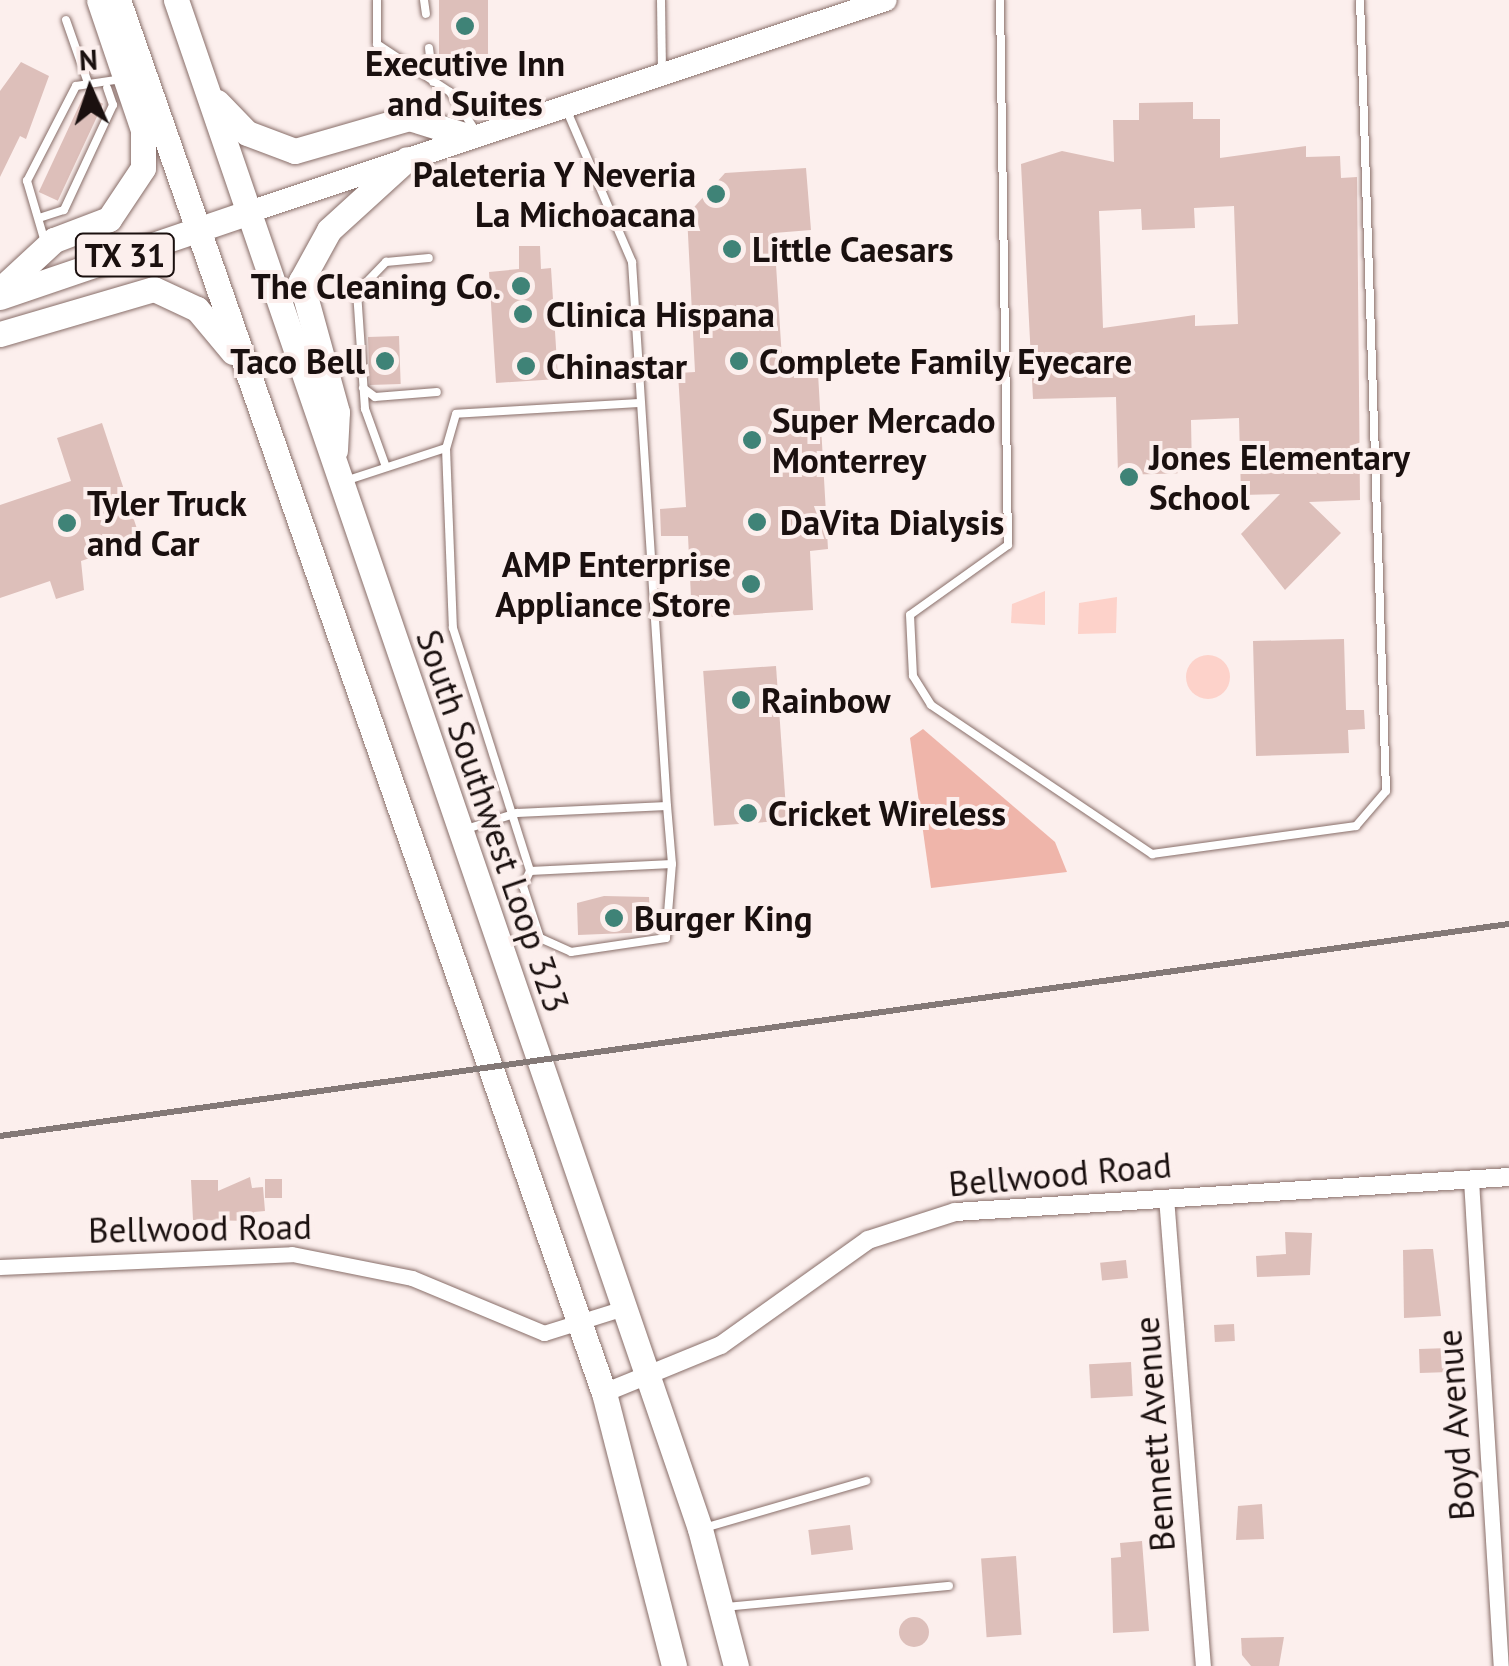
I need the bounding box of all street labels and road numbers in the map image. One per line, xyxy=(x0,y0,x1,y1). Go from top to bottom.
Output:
road number: TX 31 xyxy=(72,228,178,282)
street label: South Southwest Loop 323 xyxy=(408,624,578,1018)
street label: Bellwood Road xyxy=(947,1143,1173,1205)
street label: Bellwood Road xyxy=(88,1205,312,1251)
street label: Bennett Avenue xyxy=(1125,1314,1183,1554)
street label: Boyd Avenue xyxy=(1427,1327,1483,1523)

